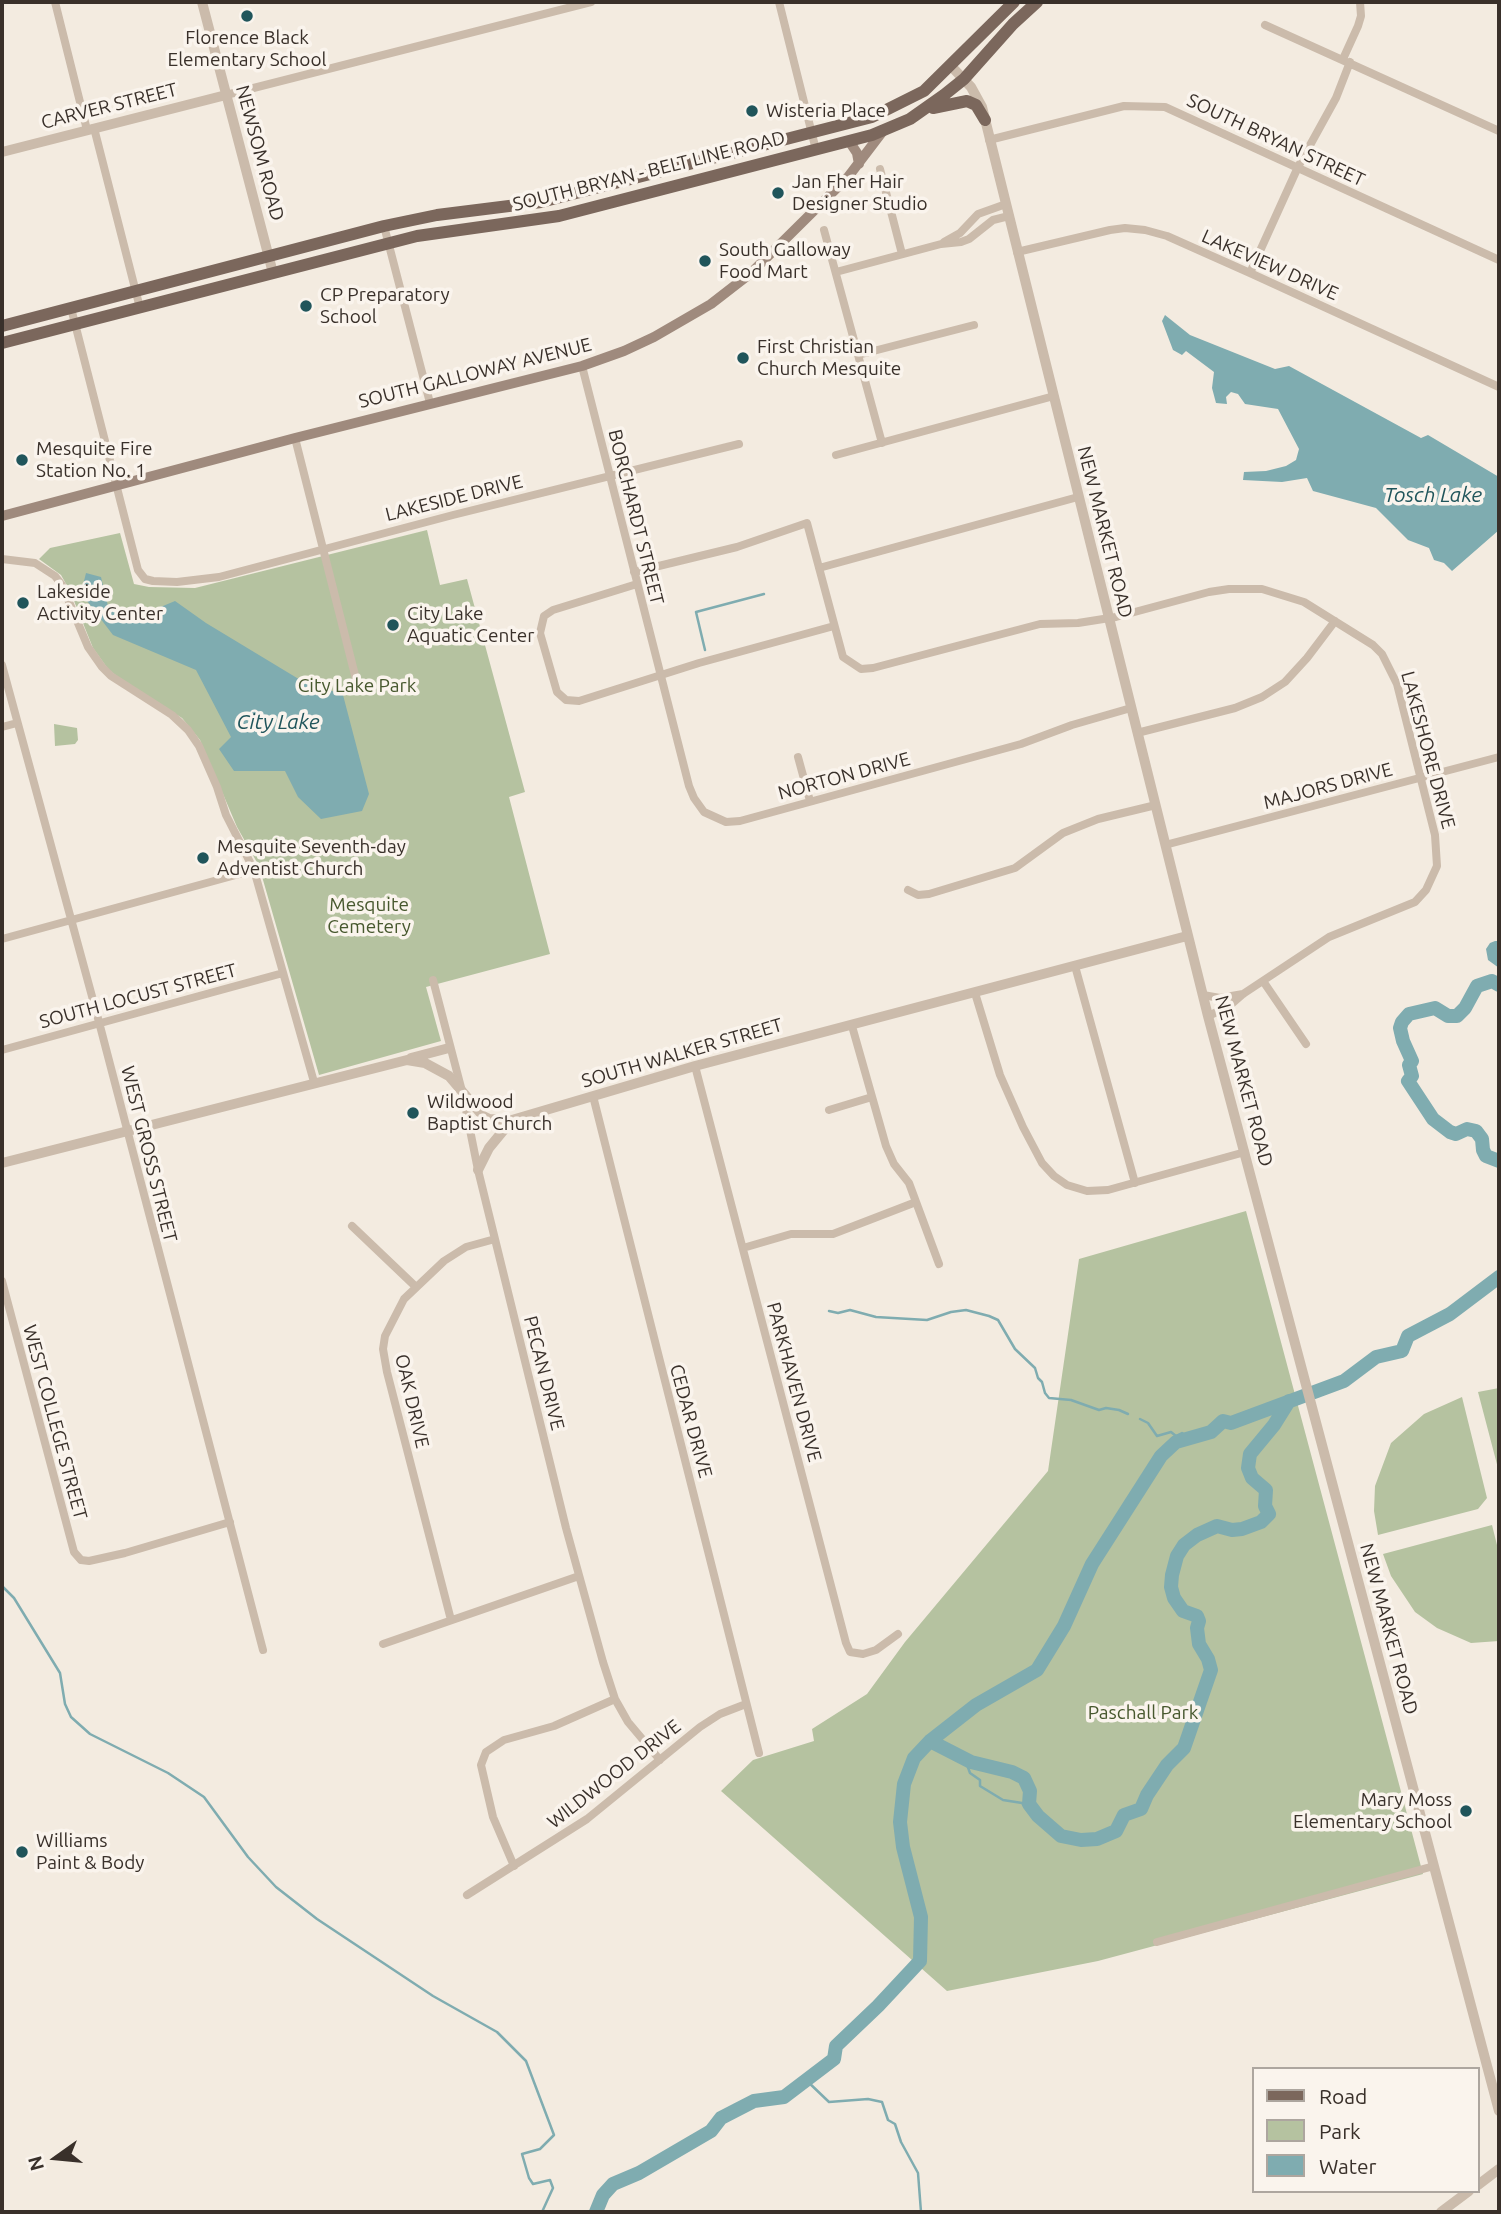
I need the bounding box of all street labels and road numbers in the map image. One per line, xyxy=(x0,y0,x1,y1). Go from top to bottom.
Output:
street label: CARVER STREET xyxy=(39,78,179,134)
street label: NEWSOM ROAD xyxy=(231,83,289,223)
street label: SOUTH BRYAN STREET xyxy=(1183,89,1369,191)
street label: SOUTH BRYAN - BELT LINE ROAD xyxy=(510,126,788,216)
street label: LAKEVIEW DRIVE xyxy=(1198,225,1342,305)
street label: SOUTH GALLOWAY AVENUE xyxy=(356,333,594,413)
street label: BORCHARDT STREET xyxy=(603,427,669,607)
street label: NEW MARKET ROAD xyxy=(1073,444,1137,620)
street label: LAKESIDE DRIVE xyxy=(383,470,525,526)
street label: LAKESHORE DRIVE xyxy=(1396,669,1460,831)
street label: NORTON DRIVE xyxy=(775,747,913,805)
street label: MAJORS DRIVE xyxy=(1261,758,1395,814)
street label: SOUTH LOCUST STREET xyxy=(37,959,239,1033)
street label: NEW MARKET ROAD xyxy=(1210,993,1278,1169)
street label: SOUTH WALKER STREET xyxy=(579,1013,785,1093)
street label: WEST GROSS STREET xyxy=(116,1064,182,1244)
street label: PARKHAVEN DRIVE xyxy=(762,1300,826,1464)
street label: PECAN DRIVE xyxy=(519,1314,569,1432)
street label: WEST COLLEGE STREET xyxy=(18,1322,92,1522)
street label: OAK DRIVE xyxy=(390,1352,434,1450)
street label: CEDAR DRIVE xyxy=(665,1362,717,1480)
street label: NEW MARKET ROAD xyxy=(1355,1541,1423,1717)
street label: WILDWOOD DRIVE xyxy=(543,1715,685,1833)

